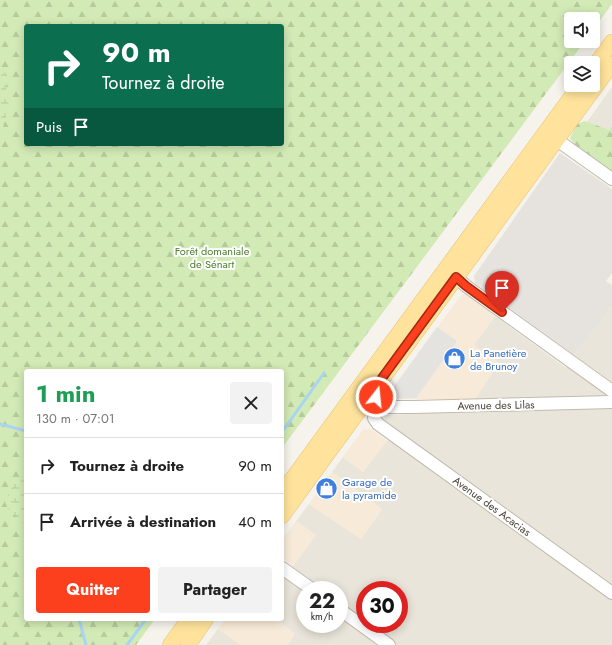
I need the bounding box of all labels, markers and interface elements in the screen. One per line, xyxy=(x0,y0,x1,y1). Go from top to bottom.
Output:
map controls xyxy=(564,12,600,92)
button: sound xyxy=(564,12,600,48)
text: 90 m xyxy=(102,32,171,73)
icon: right xyxy=(36,40,88,92)
button: layers xyxy=(564,56,600,92)
text: Tournez à droite xyxy=(102,70,225,96)
text: Puis xyxy=(36,116,62,138)
icon: arrive xyxy=(70,116,92,138)
park label: Forêt domaniale de Sénart xyxy=(175,243,250,272)
pin xyxy=(485,271,519,312)
icon: arrive xyxy=(491,277,513,299)
place label: La Panetière de Brunoy xyxy=(470,345,527,374)
shop icon: La Panetière de Brunoy xyxy=(442,346,468,372)
text: 1 min xyxy=(36,376,96,411)
position arrow xyxy=(355,376,397,418)
button: close xyxy=(230,382,272,424)
street label: Avenue des Lilas xyxy=(457,396,535,414)
text: 130 m · 07:01 xyxy=(36,409,115,428)
icon: right xyxy=(36,455,58,477)
text: Tournez à droite xyxy=(70,455,184,477)
text: 90 m xyxy=(238,455,272,477)
street label: Avenue des Acacias xyxy=(450,472,535,540)
place label: Garage de la pyramide xyxy=(342,474,397,503)
shop icon: Garage de la pyramide xyxy=(314,475,340,501)
icon: arrive xyxy=(36,511,58,533)
text: Arrivée à destination xyxy=(70,511,216,533)
text: 40 m xyxy=(238,511,272,533)
button: Quitter xyxy=(36,567,150,613)
button: Partager xyxy=(158,567,272,613)
speed limit sign: 30 xyxy=(356,581,408,633)
text: 22 xyxy=(309,587,335,616)
text: km/h xyxy=(311,609,333,624)

